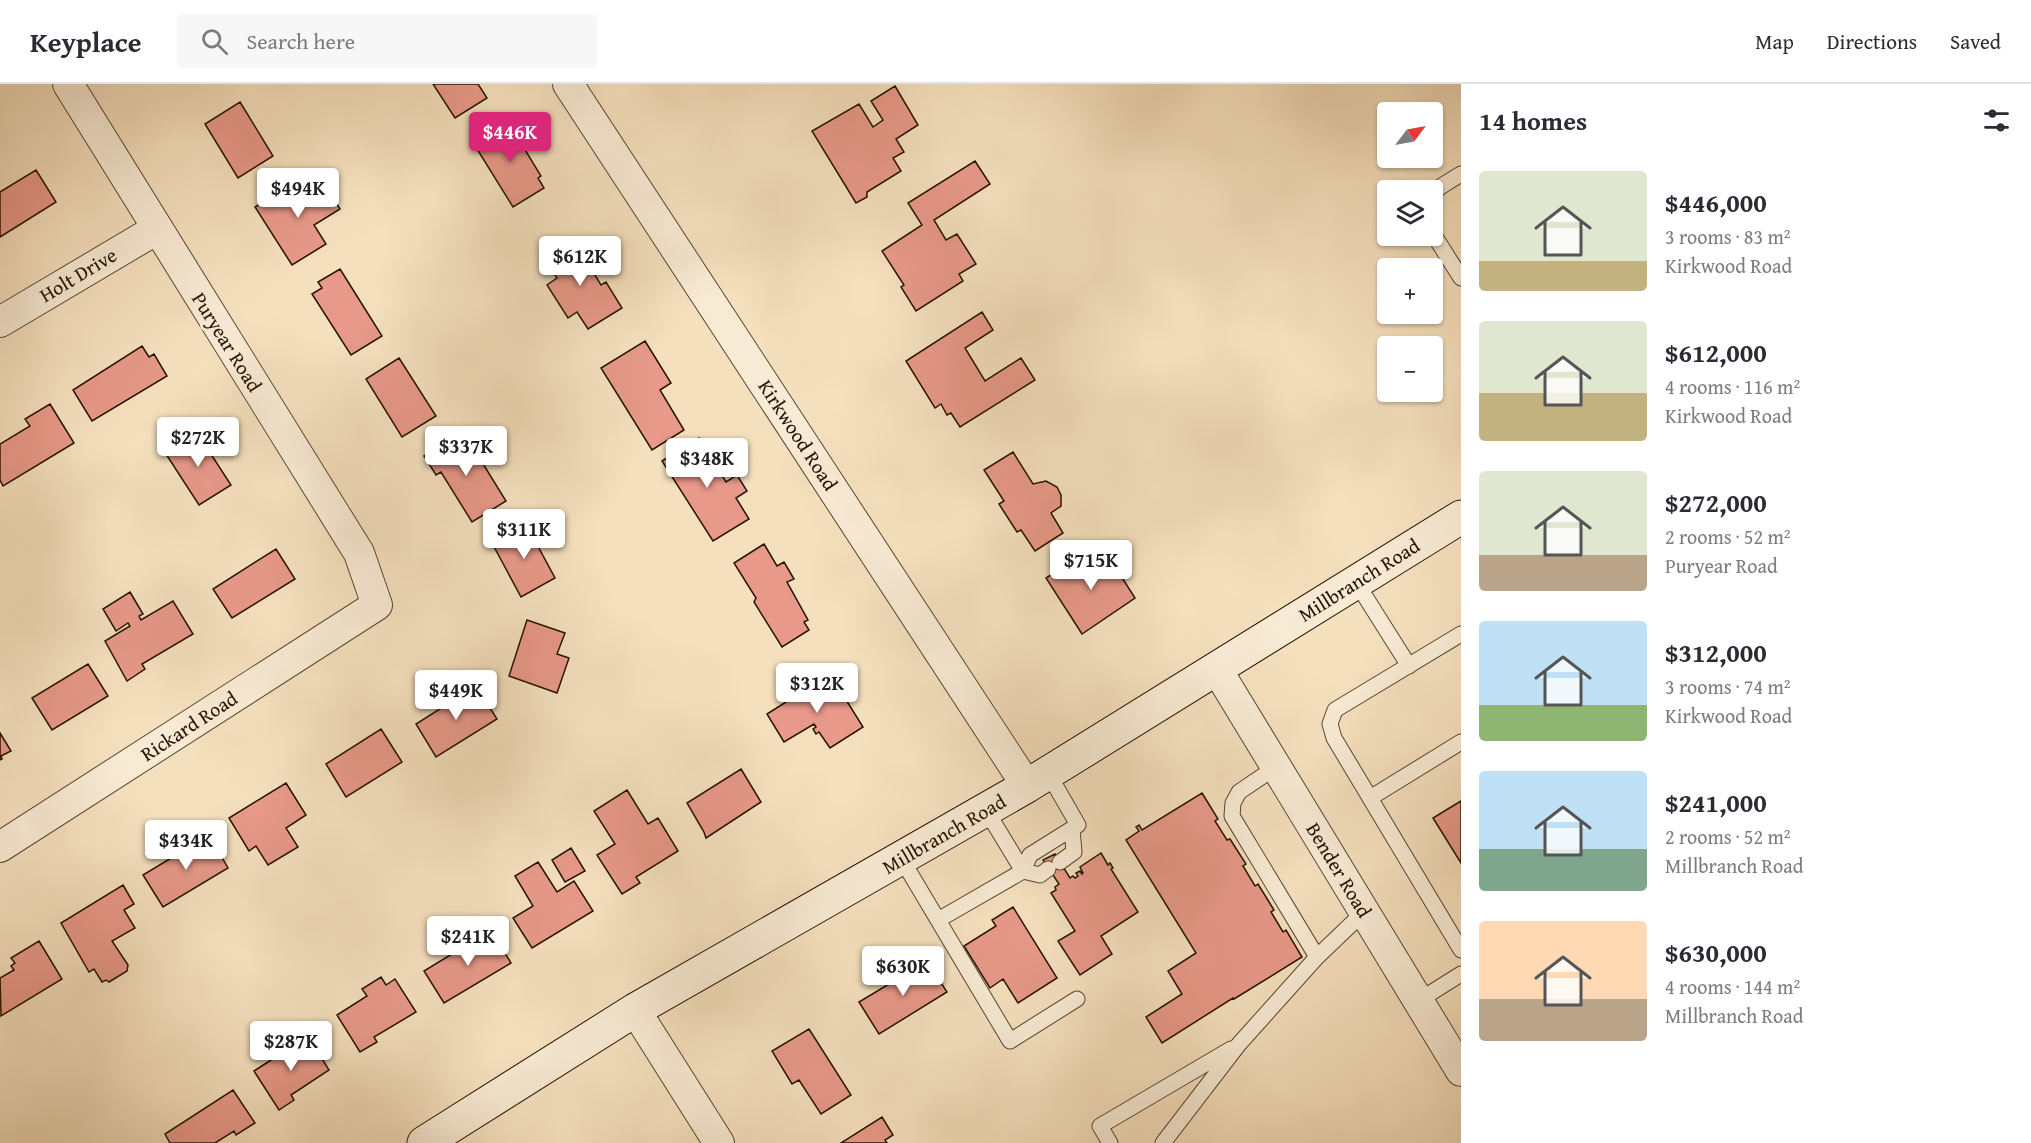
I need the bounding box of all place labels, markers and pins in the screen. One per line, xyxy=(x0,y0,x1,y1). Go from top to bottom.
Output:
pin: $446K xyxy=(468,112,552,163)
pin: $494K xyxy=(256,168,340,219)
pin: $612K xyxy=(538,236,622,287)
pin: $272K xyxy=(156,417,240,468)
pin: $337K xyxy=(424,426,508,477)
pin: $348K xyxy=(665,438,749,489)
pin: $311K xyxy=(482,509,566,560)
pin: $715K xyxy=(1049,540,1133,591)
pin: $312K xyxy=(775,663,859,714)
pin: $449K xyxy=(414,670,498,721)
pin: $434K xyxy=(144,820,228,871)
pin: $241K xyxy=(426,916,510,967)
pin: $630K xyxy=(861,946,945,997)
pin: $287K xyxy=(249,1021,333,1072)

